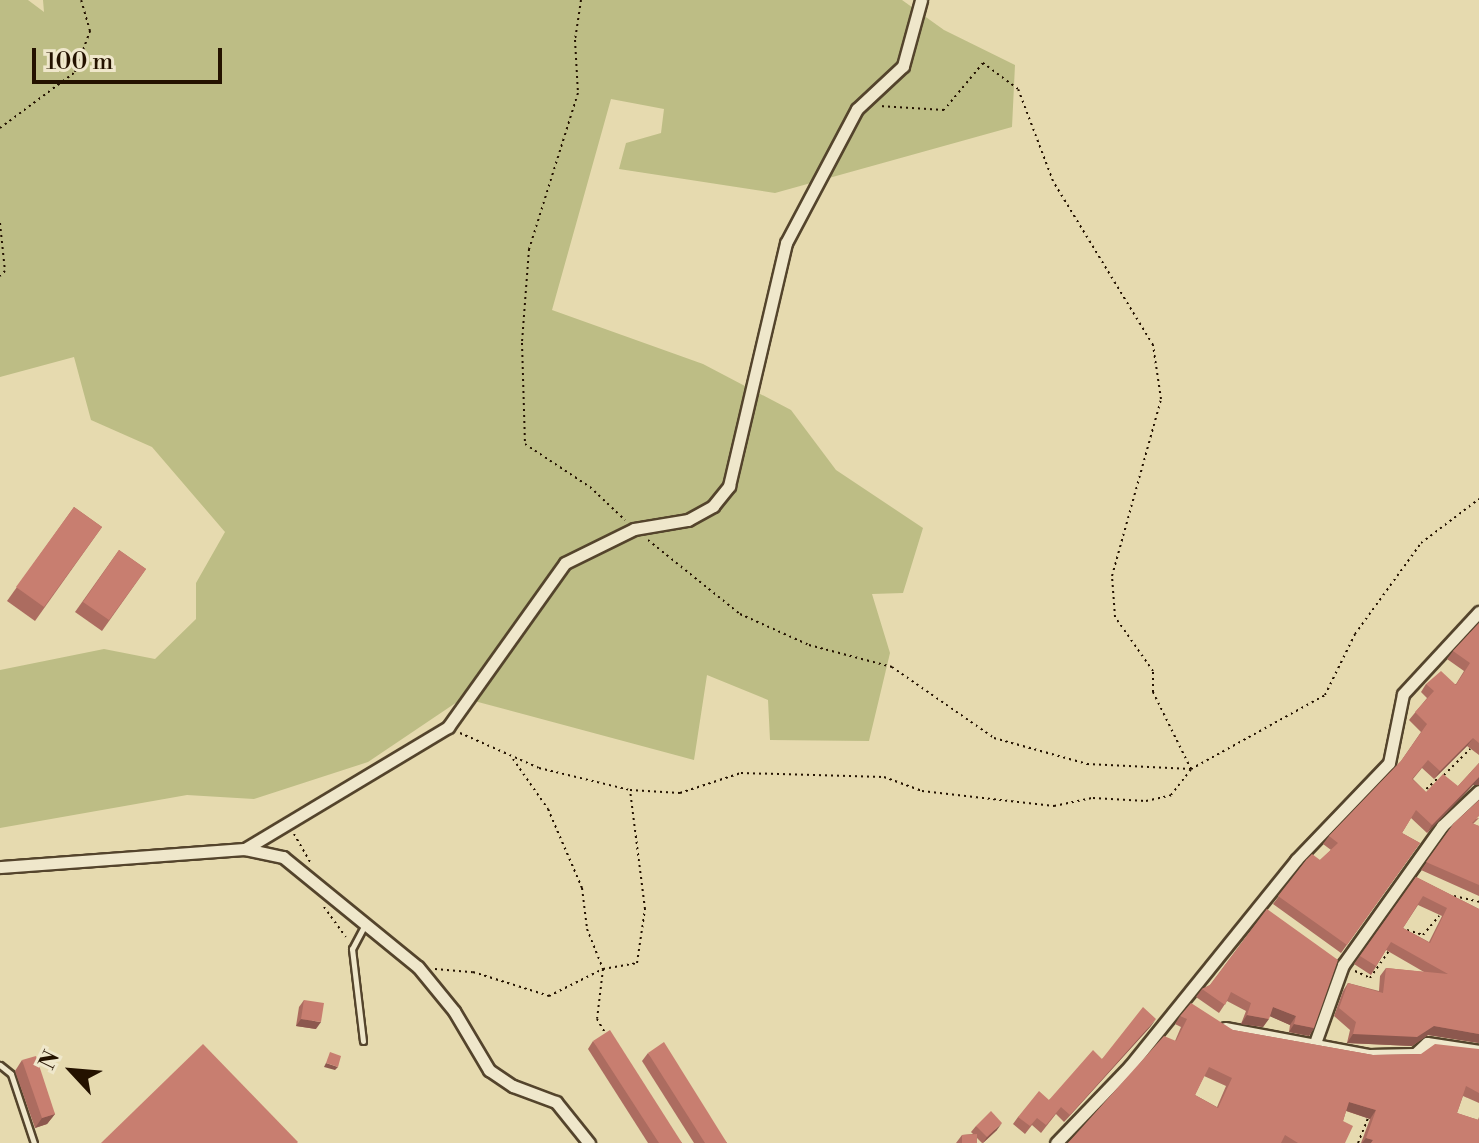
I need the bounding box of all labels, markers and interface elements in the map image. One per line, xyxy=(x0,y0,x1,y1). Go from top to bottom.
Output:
scale bar xyxy=(36,32,226,82)
text: 100 m xyxy=(46,47,113,77)
north arrow xyxy=(32,1031,112,1111)
text: N xyxy=(34,1047,66,1074)

